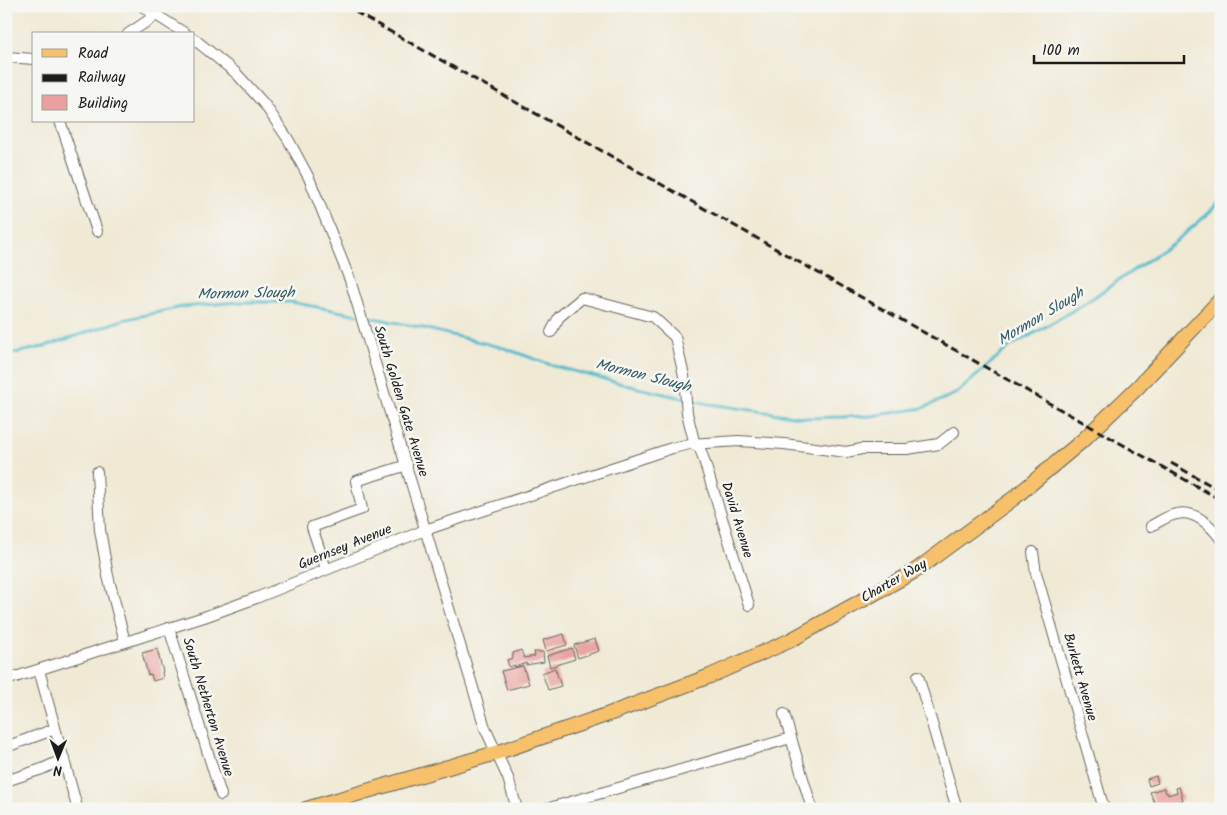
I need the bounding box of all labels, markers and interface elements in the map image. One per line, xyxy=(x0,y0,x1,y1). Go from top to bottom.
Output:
legend xyxy=(32,32,195,122)
scale bar xyxy=(1034,32,1184,64)
text: 100 m xyxy=(1042,39,1080,63)
text: Road xyxy=(78,42,109,66)
text: Railway xyxy=(78,66,126,90)
text: Building xyxy=(78,92,128,116)
water label: Mormon Slough xyxy=(197,281,297,307)
water label: Mormon Slough xyxy=(993,281,1090,352)
street label: South Golden Gate Avenue xyxy=(367,323,435,480)
water label: Mormon Slough xyxy=(593,353,695,400)
street label: David Avenue xyxy=(715,479,759,561)
street label: Guernsey Avenue xyxy=(295,518,396,576)
street label: Charter Way xyxy=(857,553,932,609)
street label: Burkett Avenue xyxy=(1057,630,1103,724)
street label: South Netherton Avenue xyxy=(176,635,240,780)
north arrow xyxy=(32,732,82,782)
text: N xyxy=(53,759,62,781)

